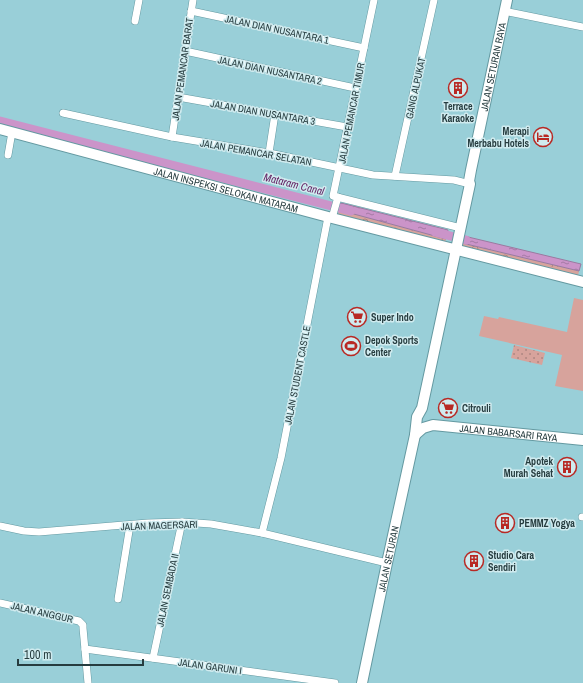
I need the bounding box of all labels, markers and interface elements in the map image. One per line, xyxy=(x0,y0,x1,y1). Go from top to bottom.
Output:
street label: JALAN DIAN NUSANTARA 1 xyxy=(224,12,331,47)
street label: JALAN PEMANCAR BARAT xyxy=(169,17,196,121)
street label: JALAN SETURAN RAYA xyxy=(478,21,509,112)
street label: JALAN DIAN NUSANTARA 2 xyxy=(217,53,324,88)
street label: GANG ALPUKAT xyxy=(403,56,428,120)
street label: JALAN PEMANCAR TIMUR xyxy=(335,62,368,165)
building icon: Terrace Karaoke xyxy=(447,77,469,99)
street label: JALAN DIAN NUSANTARA 3 xyxy=(210,97,317,128)
place label: Terrace Karaoke xyxy=(442,100,475,125)
place label: Merapi Merbabu Hotels xyxy=(467,125,529,150)
hotel icon: Merapi Merbabu Hotels xyxy=(532,126,554,148)
street label: JALAN PEMANCAR SELATAN xyxy=(199,136,313,169)
street label: JALAN INSPEKSI SELOKAN MATARAM xyxy=(152,165,300,216)
water label: Mataram Canal xyxy=(262,170,327,198)
supermarket icon: Super Indo xyxy=(346,306,368,328)
place label: Super Indo xyxy=(371,311,414,324)
street label: JALAN STUDENT CASTLE xyxy=(282,324,313,426)
place label: Depok Sports Center xyxy=(365,334,419,359)
sports icon: Depok Sports Center xyxy=(340,335,362,357)
supermarket icon: Citrouli xyxy=(437,397,459,419)
place label: Citrouli xyxy=(462,402,491,415)
street label: JALAN BABARSARI RAYA xyxy=(459,422,559,444)
place label: Apotek Murah Sehat xyxy=(504,455,553,480)
building icon: Apotek Murah Sehat xyxy=(556,456,578,478)
building icon: PEMMZ Yogya xyxy=(494,512,516,534)
place label: PEMMZ Yogya xyxy=(519,517,575,530)
street label: JALAN MAGERSARI xyxy=(120,518,198,533)
street label: JALAN SETURAN xyxy=(375,525,402,593)
place label: Studio Cara Sendiri xyxy=(488,549,534,574)
building icon: Studio Cara Sendiri xyxy=(463,550,485,572)
street label: JALAN SEMBADA II xyxy=(153,552,182,628)
street label: JALAN ANGGUR xyxy=(10,599,74,626)
scale bar xyxy=(18,641,143,667)
text: 100 m xyxy=(24,647,51,663)
street label: JALAN GARUNI I xyxy=(177,656,243,677)

